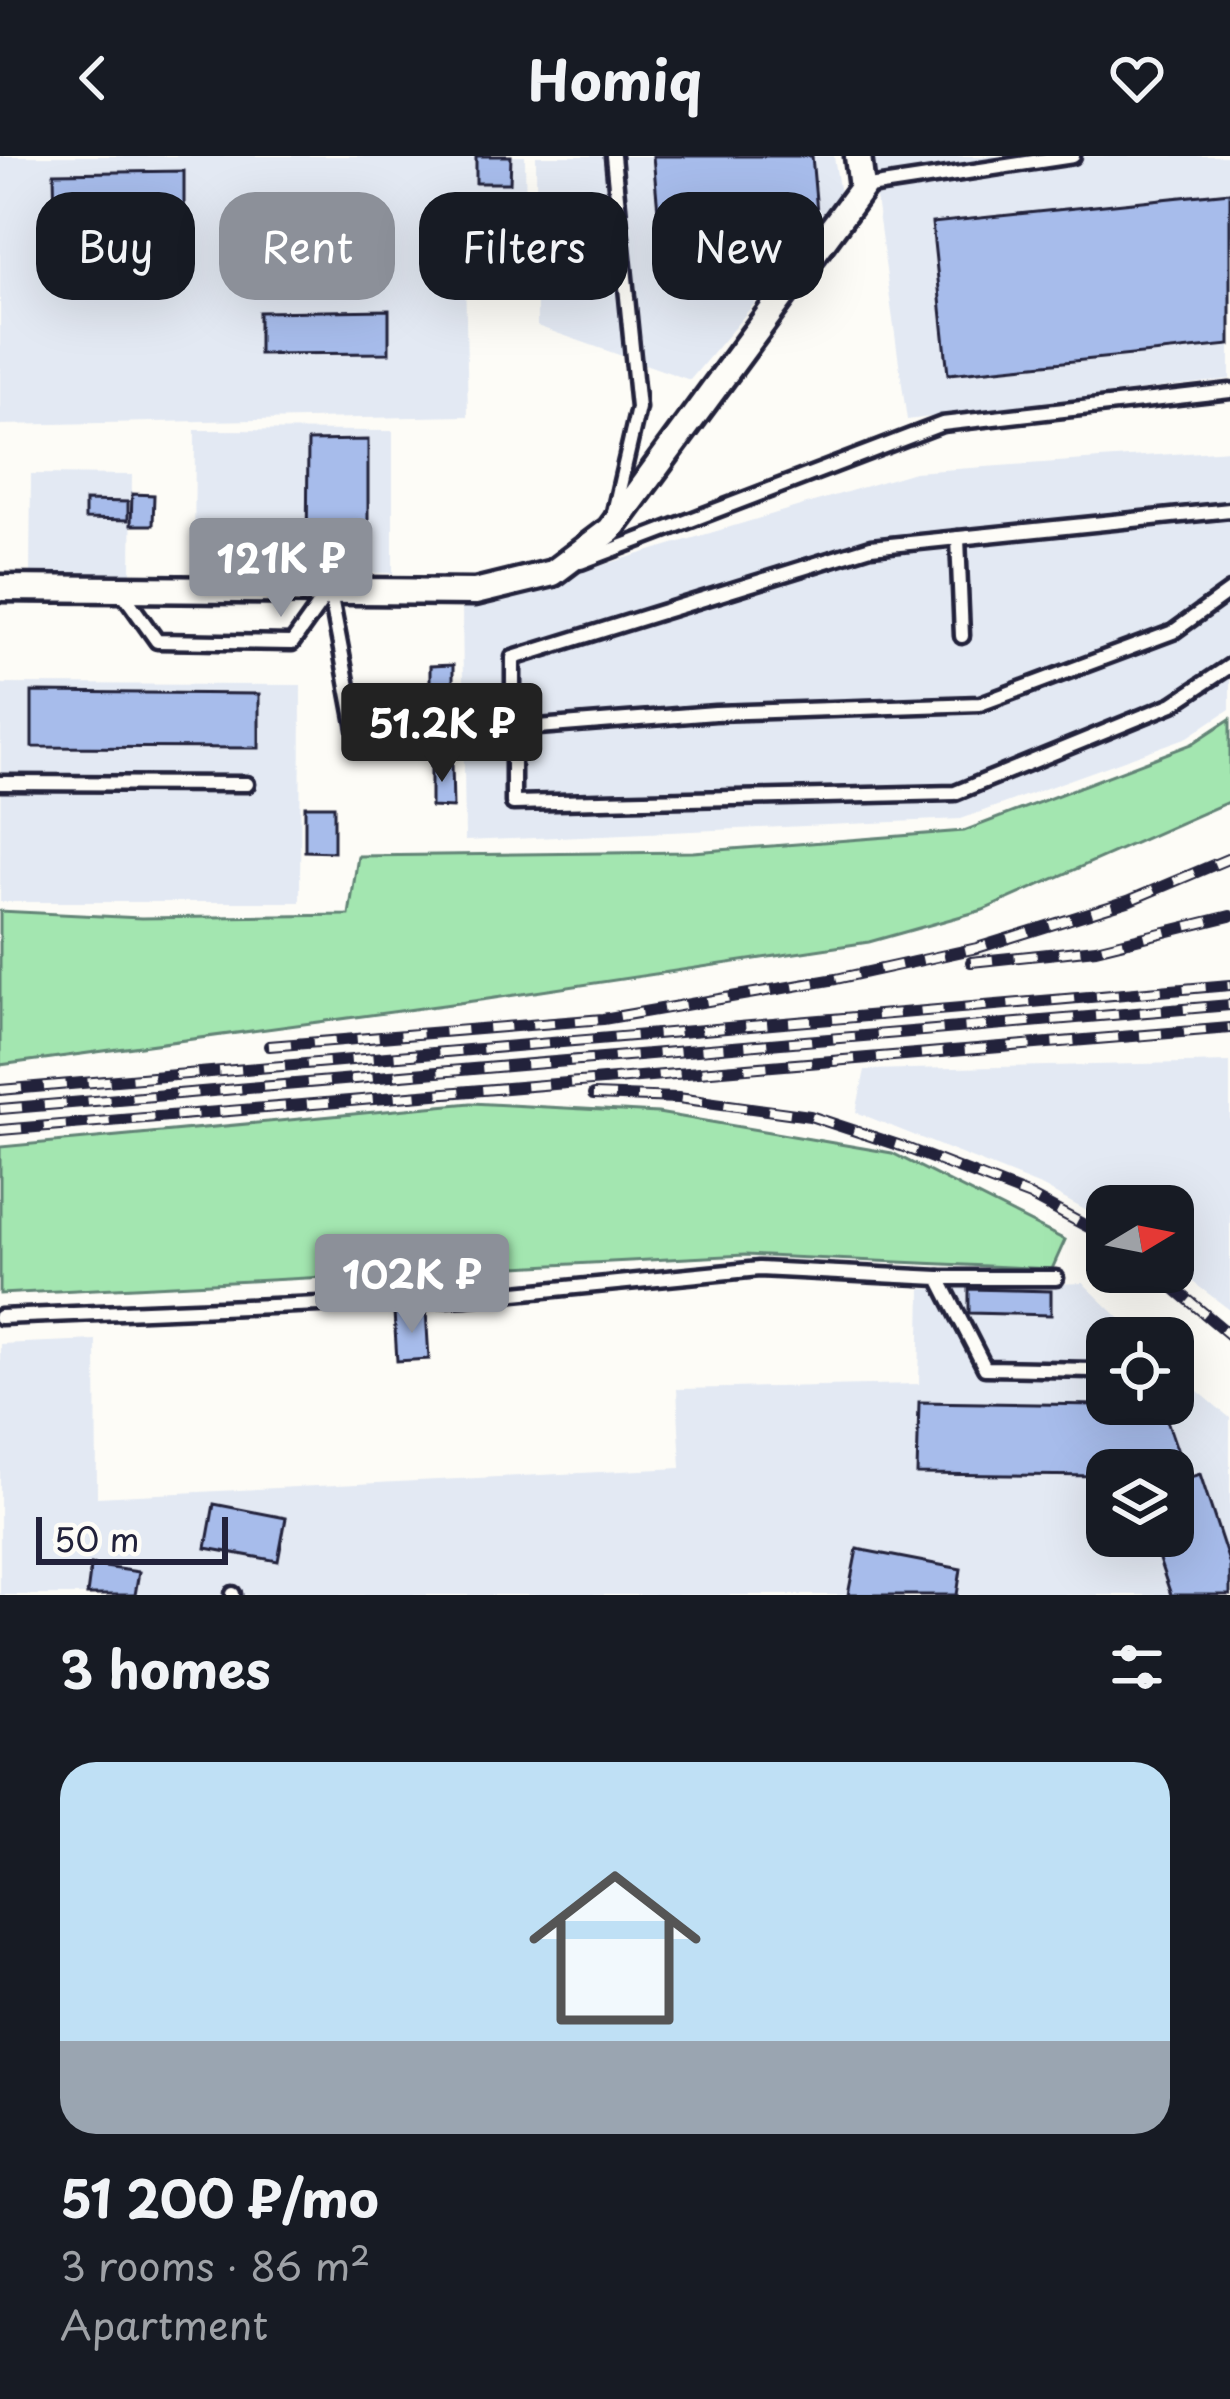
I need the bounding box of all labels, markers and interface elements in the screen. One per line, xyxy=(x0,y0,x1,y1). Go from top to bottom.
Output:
text: Homiq xyxy=(528,38,702,119)
icon: back xyxy=(60,45,126,111)
icon: heart xyxy=(1104,45,1170,111)
chip: Buy xyxy=(36,192,195,300)
chip: Rent xyxy=(219,192,395,300)
chip: Filters xyxy=(419,192,628,300)
chip: New xyxy=(652,192,824,300)
pin: 121K ₽ xyxy=(183,518,379,620)
text: 121K ₽ xyxy=(216,527,346,586)
pin: 51.2K ₽ xyxy=(331,683,553,785)
text: 51.2K ₽ xyxy=(368,692,516,751)
north arrow xyxy=(1086,1185,1194,1293)
map controls xyxy=(1086,1185,1194,1557)
pin: 102K ₽ xyxy=(314,1234,510,1336)
text: 102K ₽ xyxy=(342,1243,482,1302)
button: locate xyxy=(1086,1317,1194,1425)
button: layers xyxy=(1086,1449,1194,1557)
scale bar xyxy=(36,1511,228,1564)
text: 50 m xyxy=(54,1513,140,1563)
text: 3 homes xyxy=(60,1629,271,1706)
icon: filters xyxy=(1104,1634,1170,1700)
icon: home xyxy=(507,1840,723,2056)
text: 51 200 ₽/mo xyxy=(60,2158,379,2235)
text: 3 rooms · 86 m² xyxy=(60,2235,370,2294)
text: Apartment xyxy=(60,2294,268,2353)

